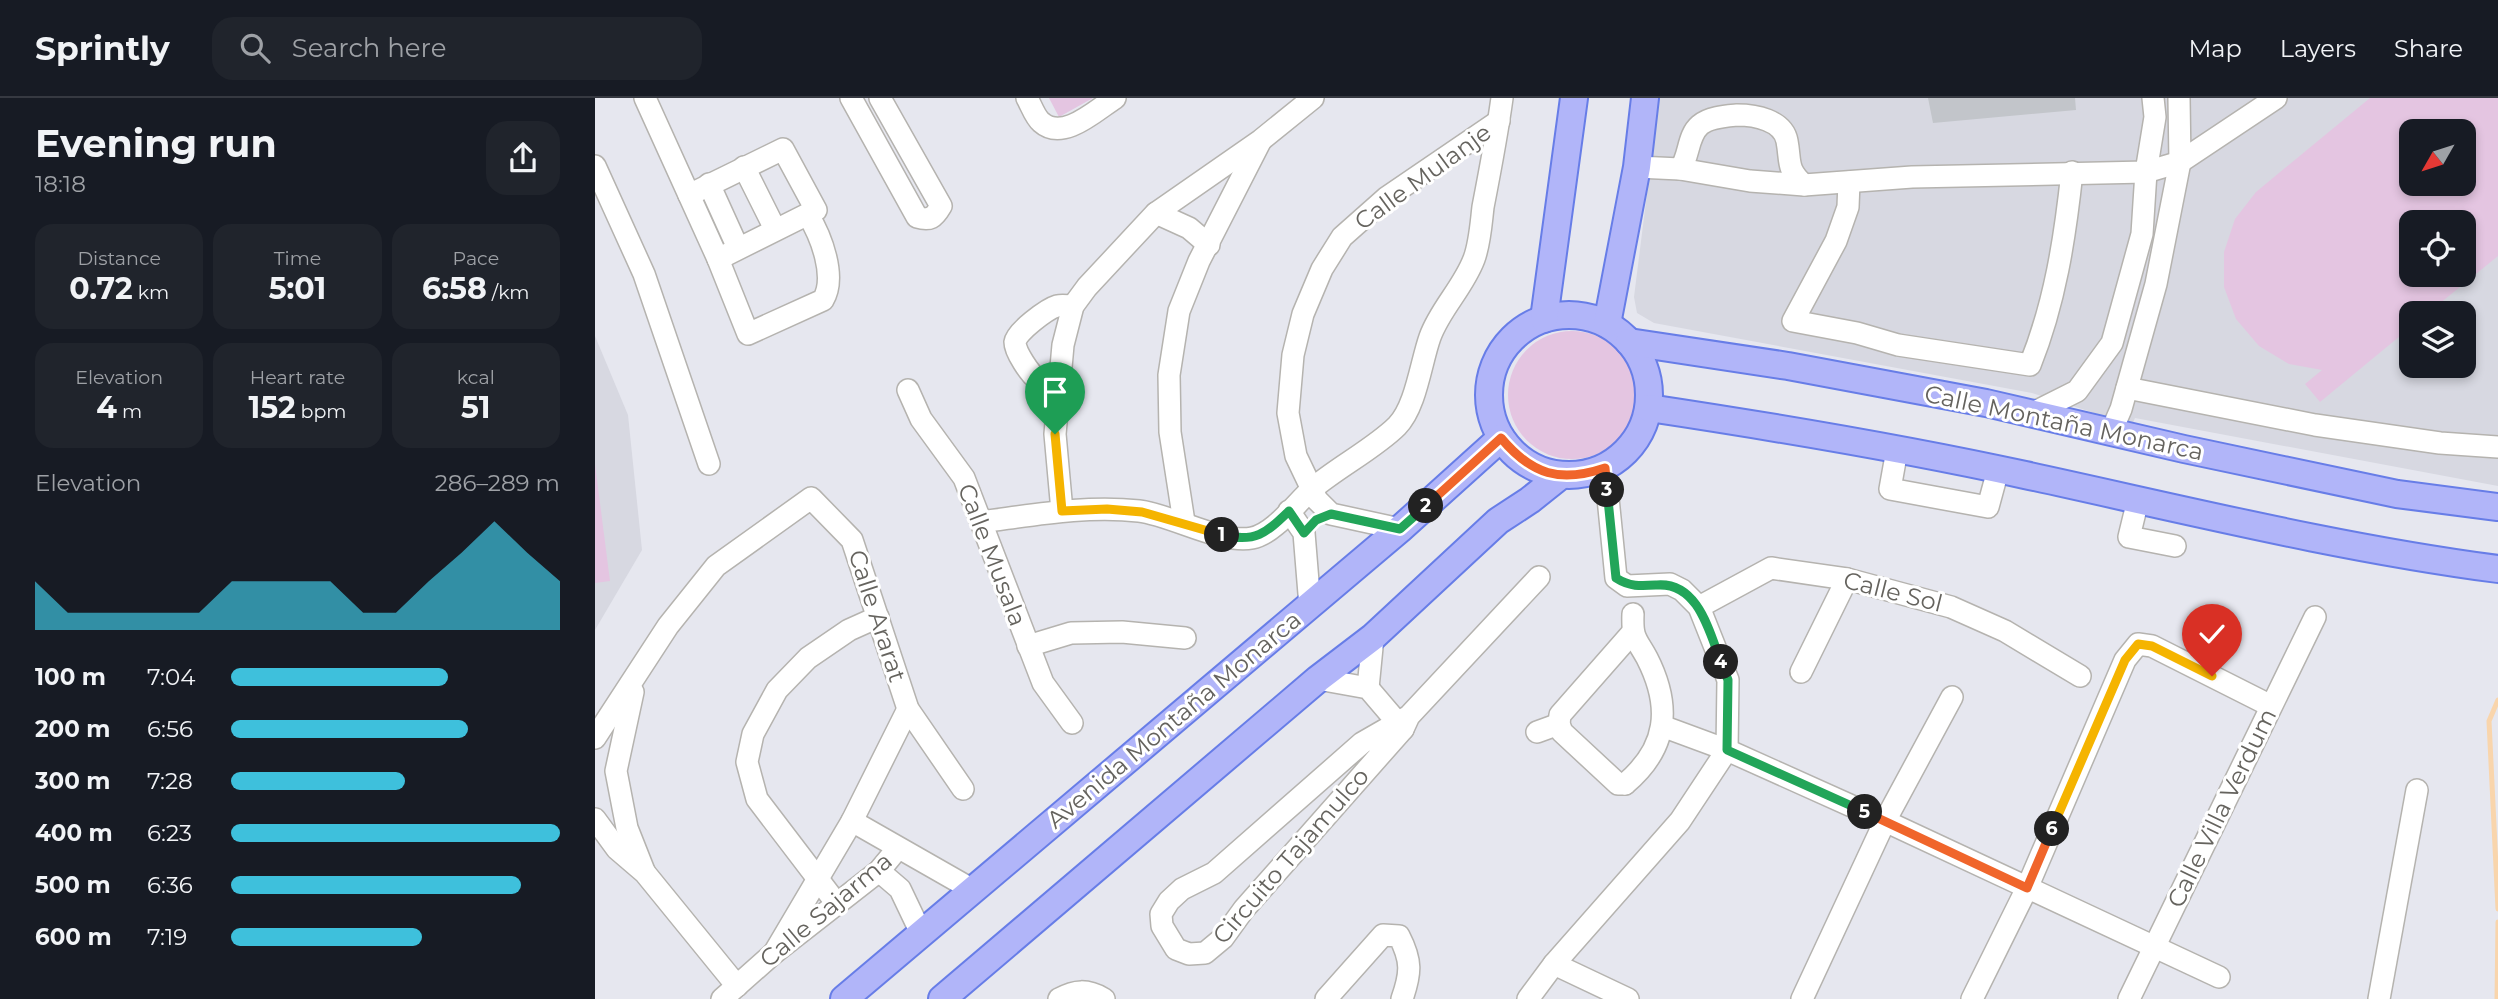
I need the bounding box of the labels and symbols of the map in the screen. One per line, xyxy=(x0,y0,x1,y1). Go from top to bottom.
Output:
street label: Calle Mulanje xyxy=(1349,117,1497,236)
north arrow xyxy=(2399,119,2476,196)
pin xyxy=(1025,362,1085,434)
street label: Calle Montaña Monarca xyxy=(1922,379,2206,466)
pin: 3 xyxy=(1590,472,1625,508)
street label: Calle Musala xyxy=(952,479,1033,630)
pin: 2 xyxy=(1409,488,1443,524)
pin: 1 xyxy=(1205,518,1239,552)
street label: Calle Ararat xyxy=(842,546,913,686)
street label: Calle Sol xyxy=(1841,565,1946,618)
pin xyxy=(2182,604,2242,676)
street label: Avenida Montaña Monarca xyxy=(1041,605,1307,834)
pin: 4 xyxy=(1703,644,1739,680)
street label: Calle Villa Verdum xyxy=(2161,703,2282,912)
street label: Circuito Tajamulco xyxy=(1206,762,1375,950)
pin: 5 xyxy=(1847,794,1883,830)
pin: 6 xyxy=(2035,812,2069,846)
street label: Calle Sajarma xyxy=(754,846,898,973)

